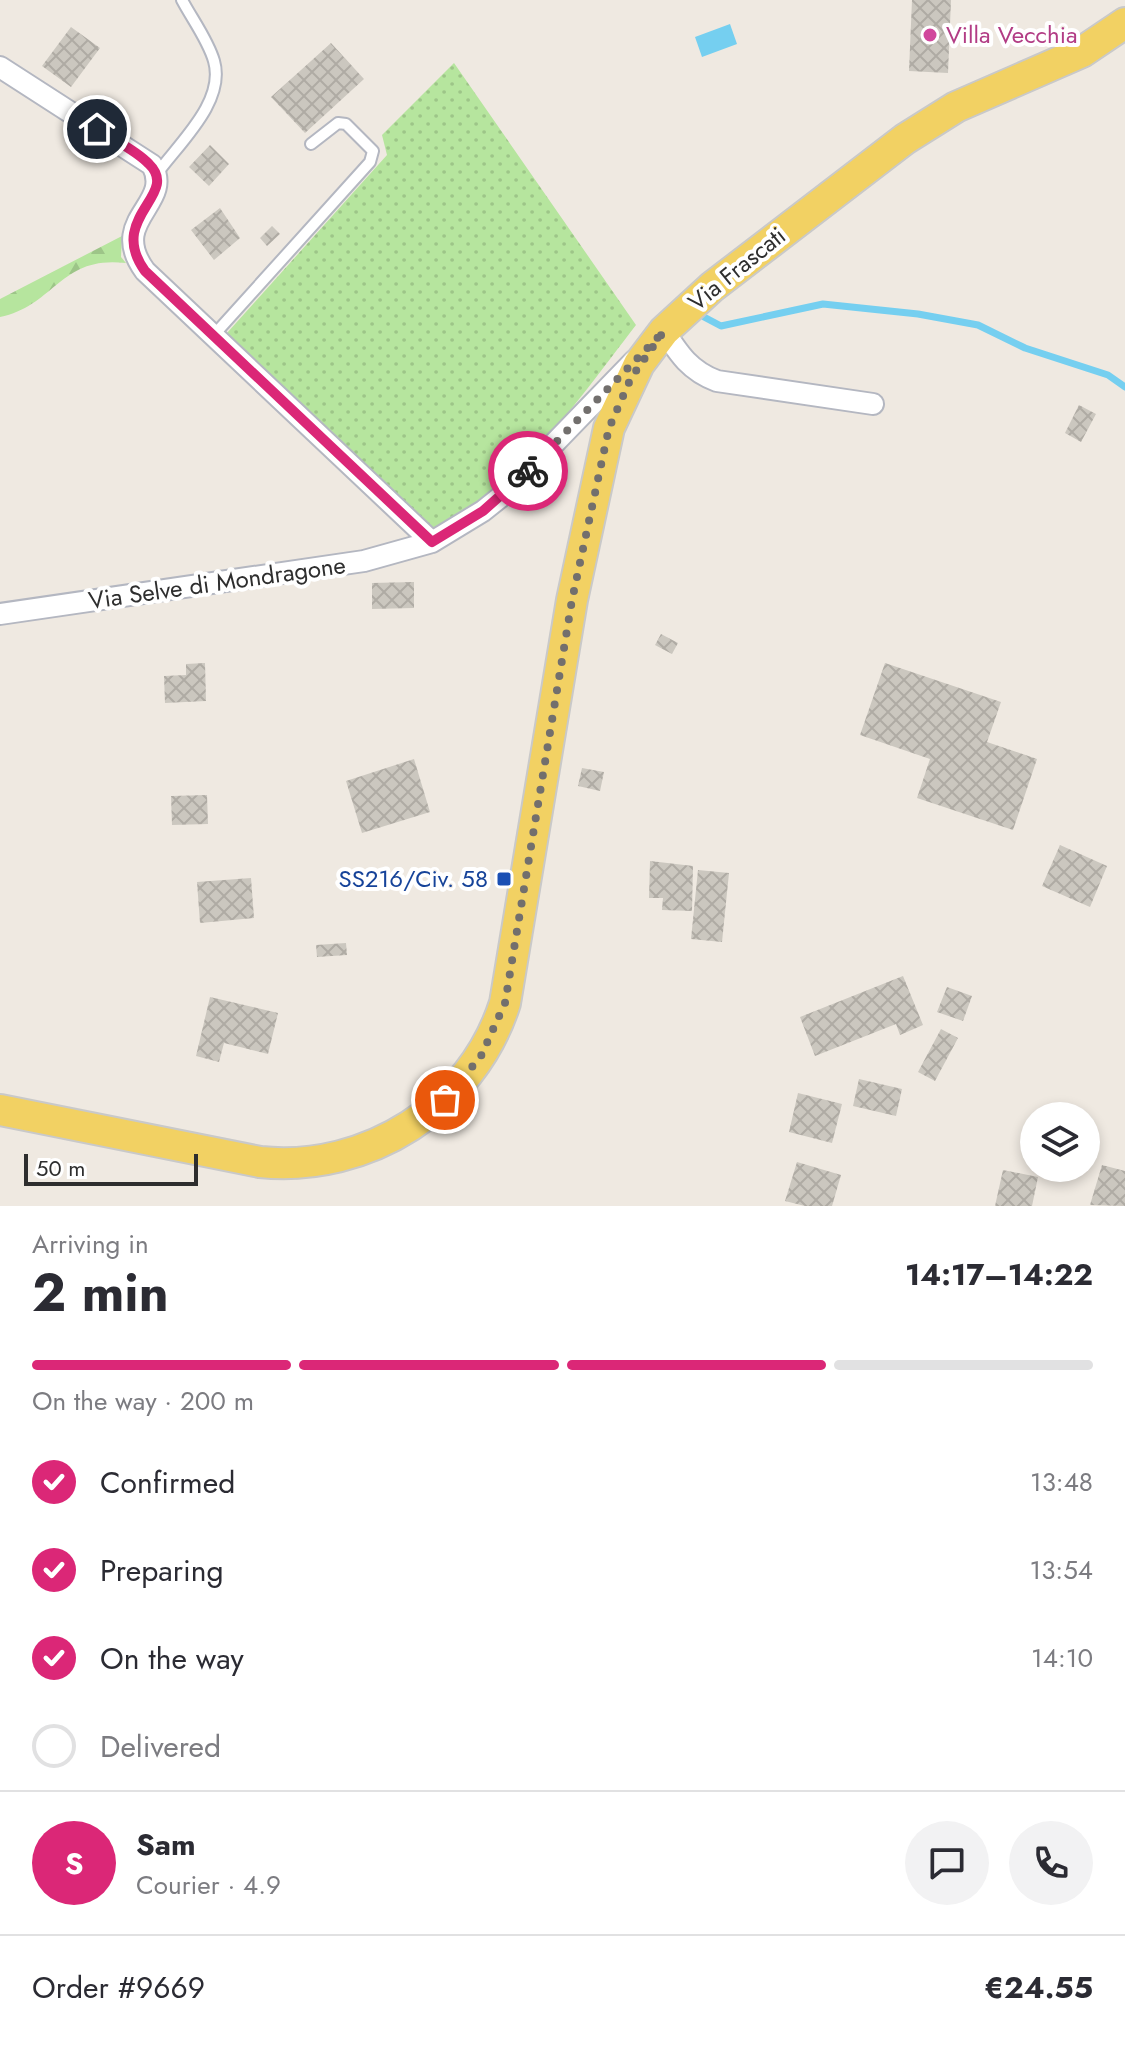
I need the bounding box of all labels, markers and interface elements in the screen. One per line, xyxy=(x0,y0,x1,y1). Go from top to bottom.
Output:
place label: Villa Vecchia xyxy=(946,17,1077,52)
marker: Villa Vecchia xyxy=(921,26,939,44)
pin xyxy=(63,95,131,163)
icon: home xyxy=(75,107,119,151)
street label: Via Frascati xyxy=(680,218,793,319)
courier xyxy=(488,431,568,511)
icon: bike xyxy=(506,449,550,493)
street label: Via Selve di Mondragone xyxy=(86,547,348,618)
place label: SS216/Civ. 58 xyxy=(339,861,488,896)
marker: SS216/Civ. 58 xyxy=(495,870,513,888)
pin xyxy=(411,1066,479,1134)
icon: bag xyxy=(423,1078,467,1122)
map controls xyxy=(1020,1102,1100,1182)
button: layers xyxy=(1020,1102,1100,1182)
scale bar xyxy=(24,1150,198,1186)
text: 50 m xyxy=(36,1152,85,1184)
text: Arriving in xyxy=(32,1225,149,1263)
text: 14:17–14:22 xyxy=(905,1253,1093,1296)
text: 2 min xyxy=(32,1255,169,1331)
text: On the way · 200 m xyxy=(32,1382,254,1420)
icon: check xyxy=(32,1460,76,1504)
text: Confirmed xyxy=(100,1461,235,1504)
text: 13:48 xyxy=(1030,1463,1093,1501)
icon: check xyxy=(32,1548,76,1592)
text: Preparing xyxy=(100,1549,224,1592)
text: 13:54 xyxy=(1029,1551,1093,1589)
icon: check xyxy=(32,1636,76,1680)
text: On the way xyxy=(100,1637,244,1680)
text: 14:10 xyxy=(1031,1639,1093,1677)
text: Delivered xyxy=(100,1725,221,1768)
button: chat xyxy=(905,1821,989,1905)
button: phone xyxy=(1009,1821,1093,1905)
text: Sam xyxy=(136,1823,196,1866)
text: S xyxy=(65,1842,83,1885)
text: Courier · 4.9 xyxy=(136,1866,281,1904)
text: Order #9669 xyxy=(32,1966,205,2009)
text: €24.55 xyxy=(984,1966,1093,2009)

